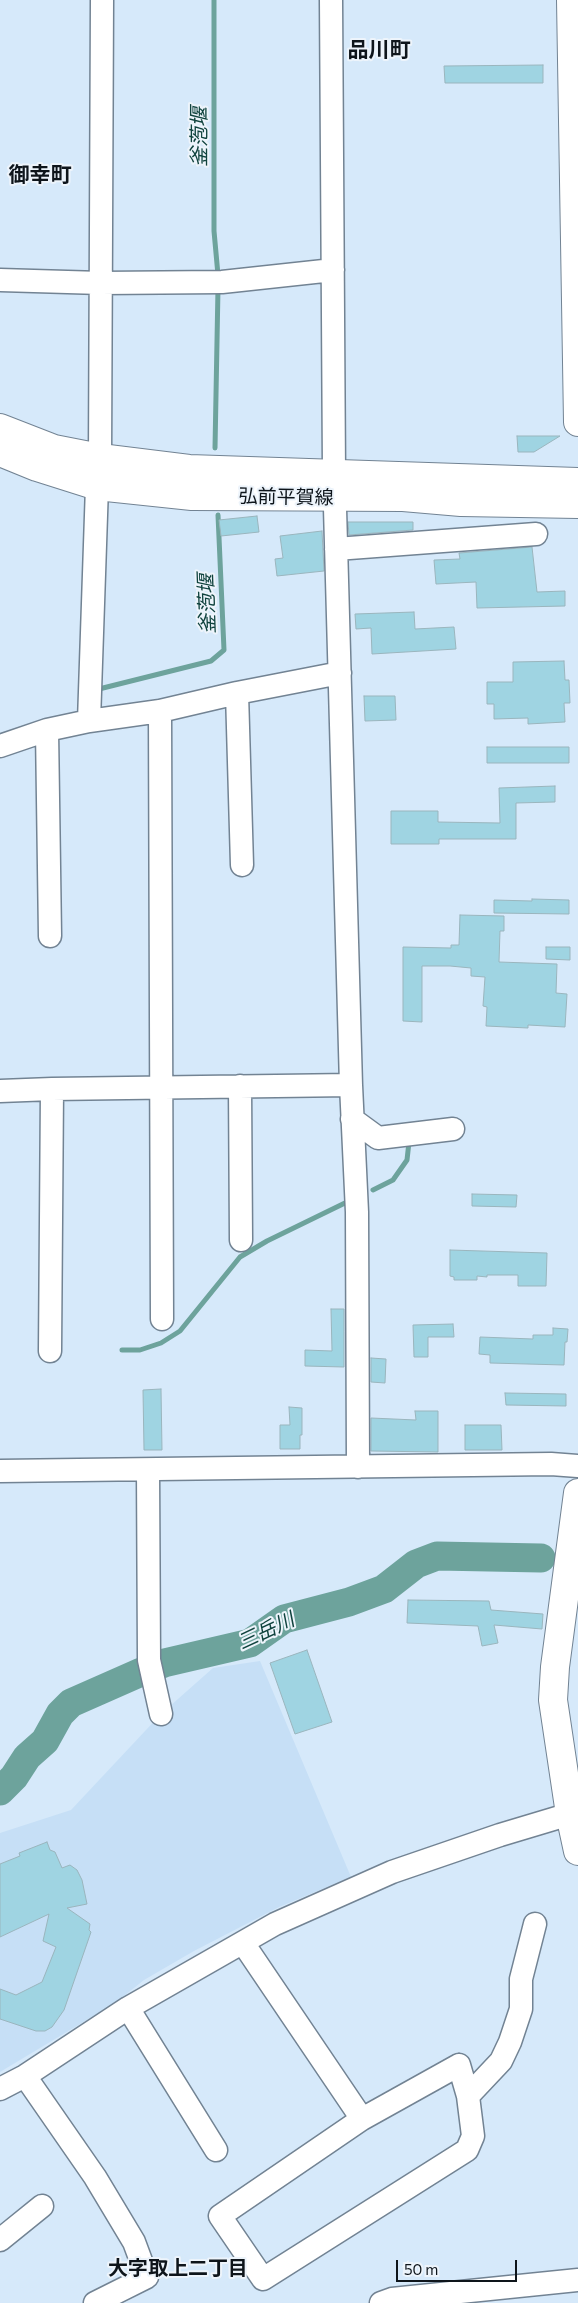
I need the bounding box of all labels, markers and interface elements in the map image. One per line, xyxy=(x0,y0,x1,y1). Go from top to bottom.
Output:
district label: 品川町 xyxy=(348,37,410,63)
water label: 釜萢堰 xyxy=(187,107,211,167)
district label: 御幸町 xyxy=(9,162,71,188)
street label: 弘前平賀線 xyxy=(238,485,334,509)
water label: 釜萢堰 xyxy=(194,574,220,634)
water label: 三岳川 xyxy=(234,1607,298,1655)
scale bar xyxy=(398,2250,519,2282)
district label: 大字取上二丁目 xyxy=(108,2256,248,2280)
text: 50 m xyxy=(404,2260,438,2278)

